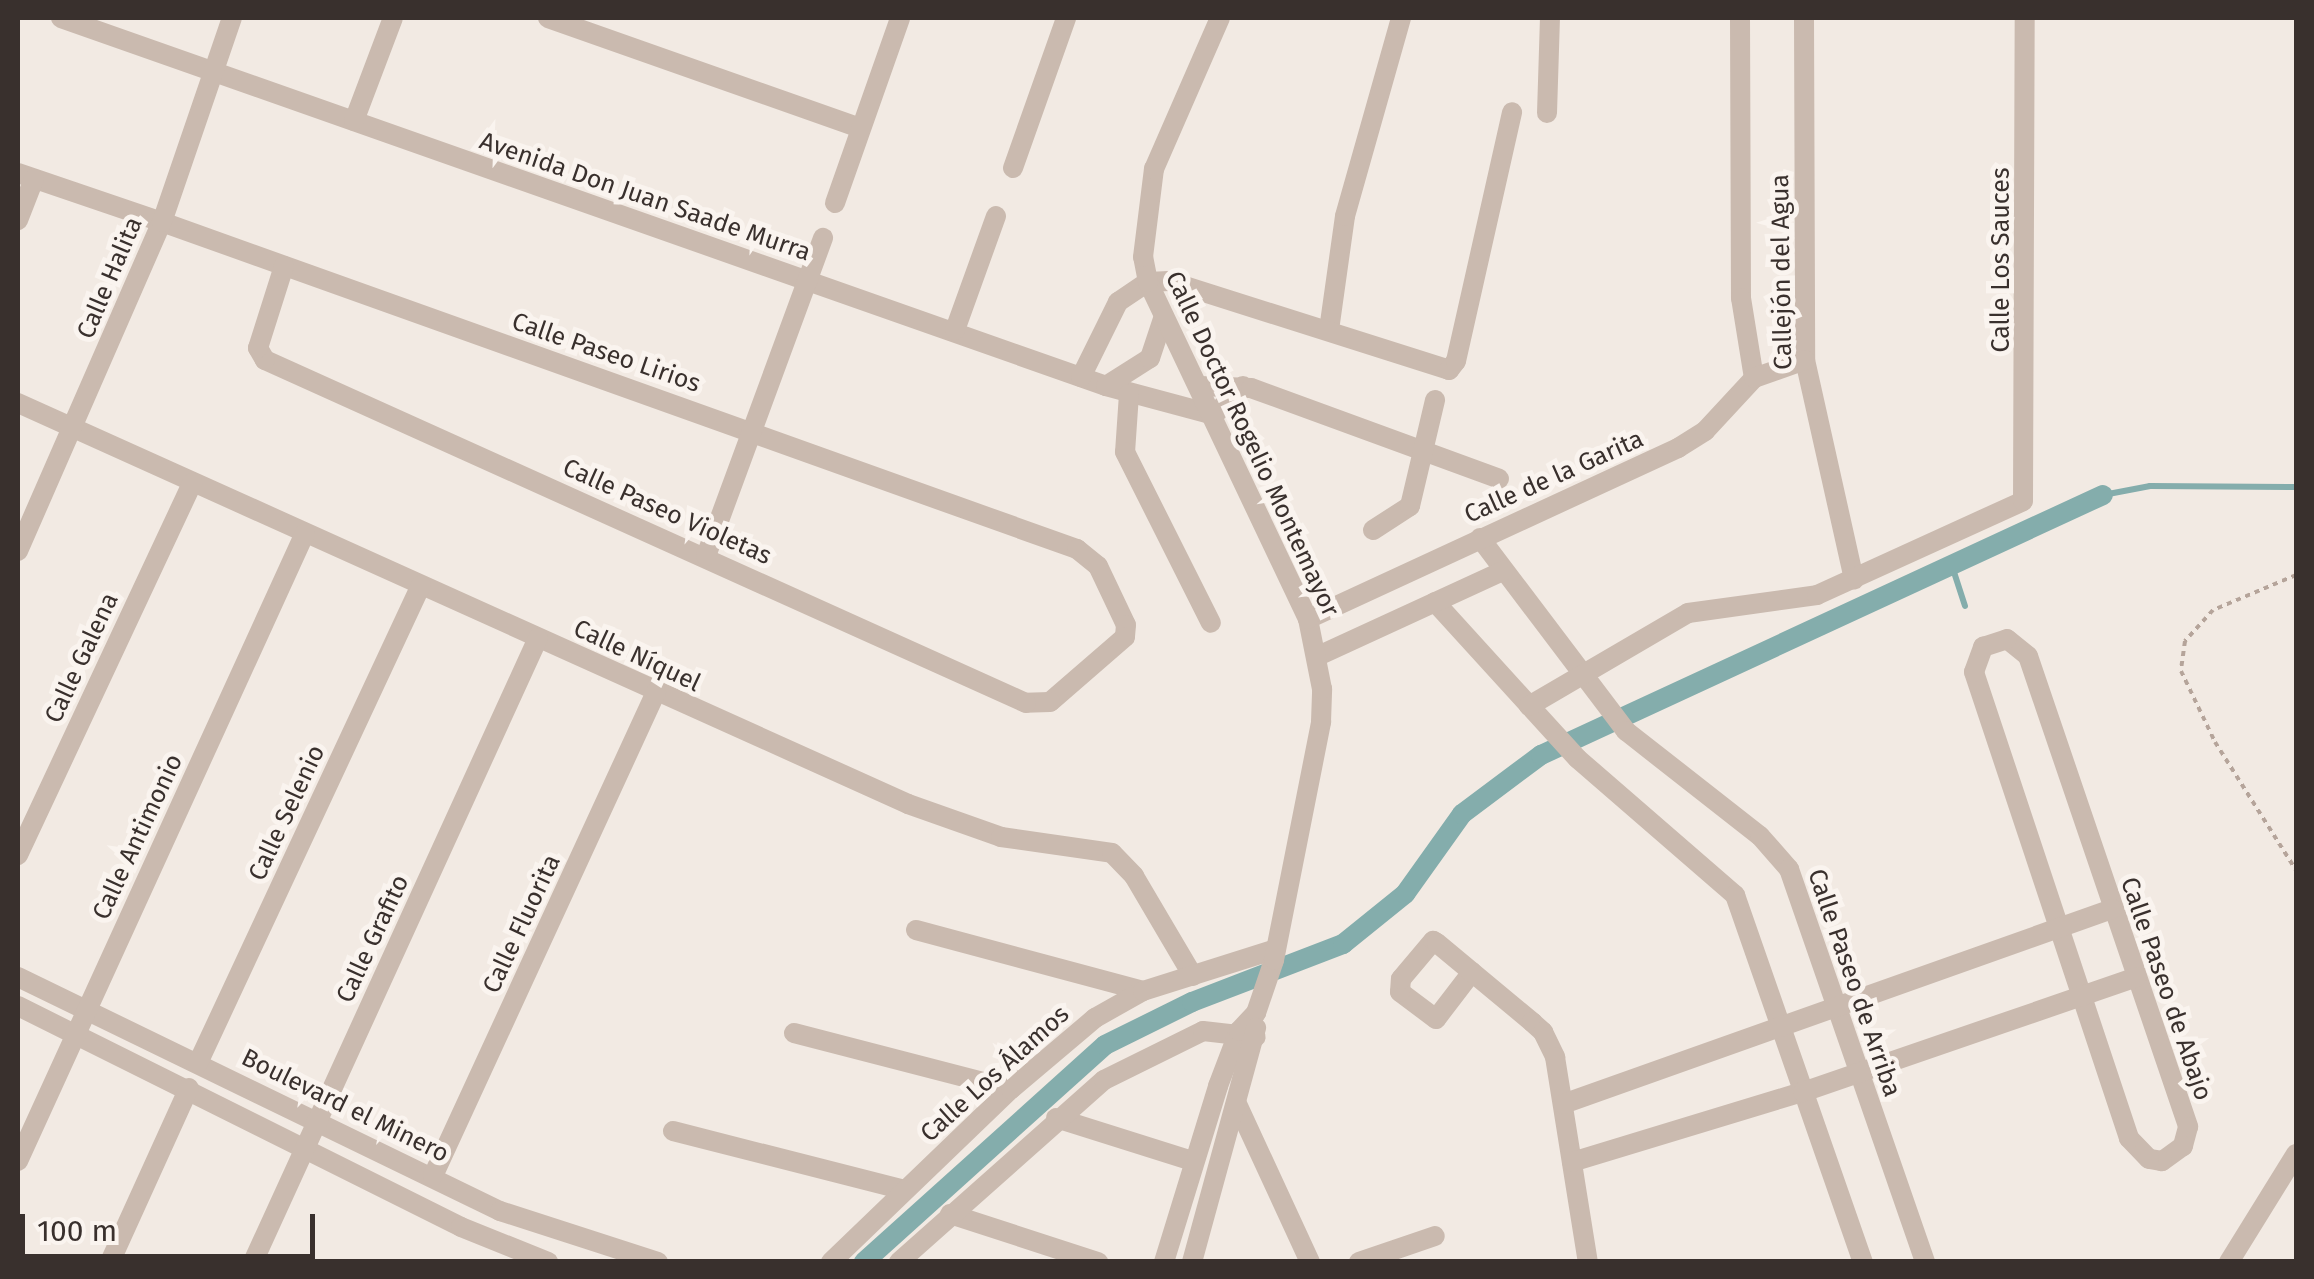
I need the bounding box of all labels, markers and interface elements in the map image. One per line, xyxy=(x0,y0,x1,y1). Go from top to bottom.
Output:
street label: Avenida Don Juan Saade Murra xyxy=(476,126,814,268)
street label: Calle Los Sauces xyxy=(1986,167,2016,353)
street label: Callejón del Agua xyxy=(1765,174,1799,370)
street label: Calle Halita xyxy=(71,213,149,343)
street label: Calle Doctor Rogelio Montemayor xyxy=(1159,267,1345,621)
street label: Calle Paseo Lirios xyxy=(508,307,704,399)
street label: Calle de la Garita xyxy=(1460,424,1648,530)
street label: Calle Paseo Violetas xyxy=(558,453,776,571)
street label: Calle Galena xyxy=(39,588,125,728)
street label: Calle Níquel xyxy=(569,614,705,698)
street label: Calle Selenio xyxy=(243,740,331,886)
street label: Calle Antimonio xyxy=(87,749,189,925)
street label: Calle Fluorita xyxy=(477,850,567,998)
street label: Calle Paseo de Arriba xyxy=(1801,865,1907,1101)
street label: Calle Grafito xyxy=(330,870,416,1008)
street label: Calle Paseo de Abajo xyxy=(2114,874,2218,1104)
street label: Calle Los Álamos xyxy=(915,999,1075,1149)
street label: Boulevard el Minero xyxy=(236,1043,454,1169)
scale bar xyxy=(25,1194,320,1256)
text: 100 m xyxy=(37,1213,117,1249)

